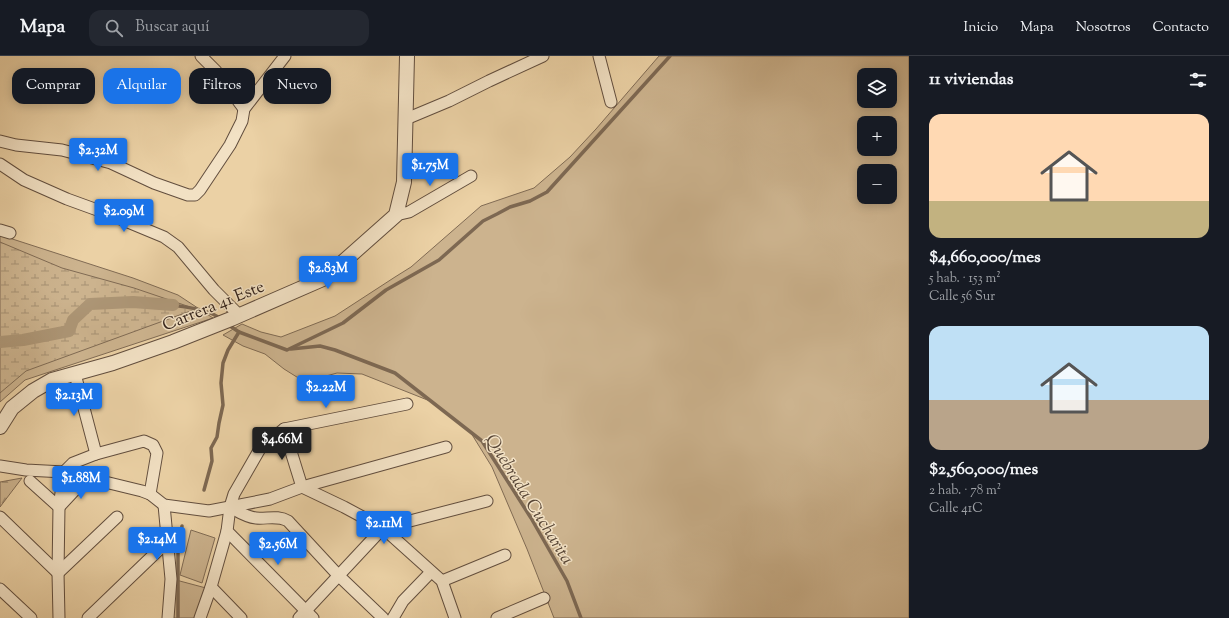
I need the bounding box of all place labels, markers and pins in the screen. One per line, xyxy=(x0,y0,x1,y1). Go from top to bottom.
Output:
pin: $2.32M xyxy=(65,138,131,172)
pin: $1.75M xyxy=(397,153,463,187)
pin: $2.09M xyxy=(91,199,157,233)
pin: $2.83M xyxy=(295,256,361,290)
pin: $2.22M xyxy=(293,375,359,409)
pin: $2.13M xyxy=(41,383,107,417)
pin: $4.66M xyxy=(249,427,315,461)
pin: $1.88M xyxy=(48,466,114,500)
pin: $2.11M xyxy=(351,511,417,545)
pin: $2.14M xyxy=(124,527,190,561)
pin: $2.56M xyxy=(245,532,311,566)

